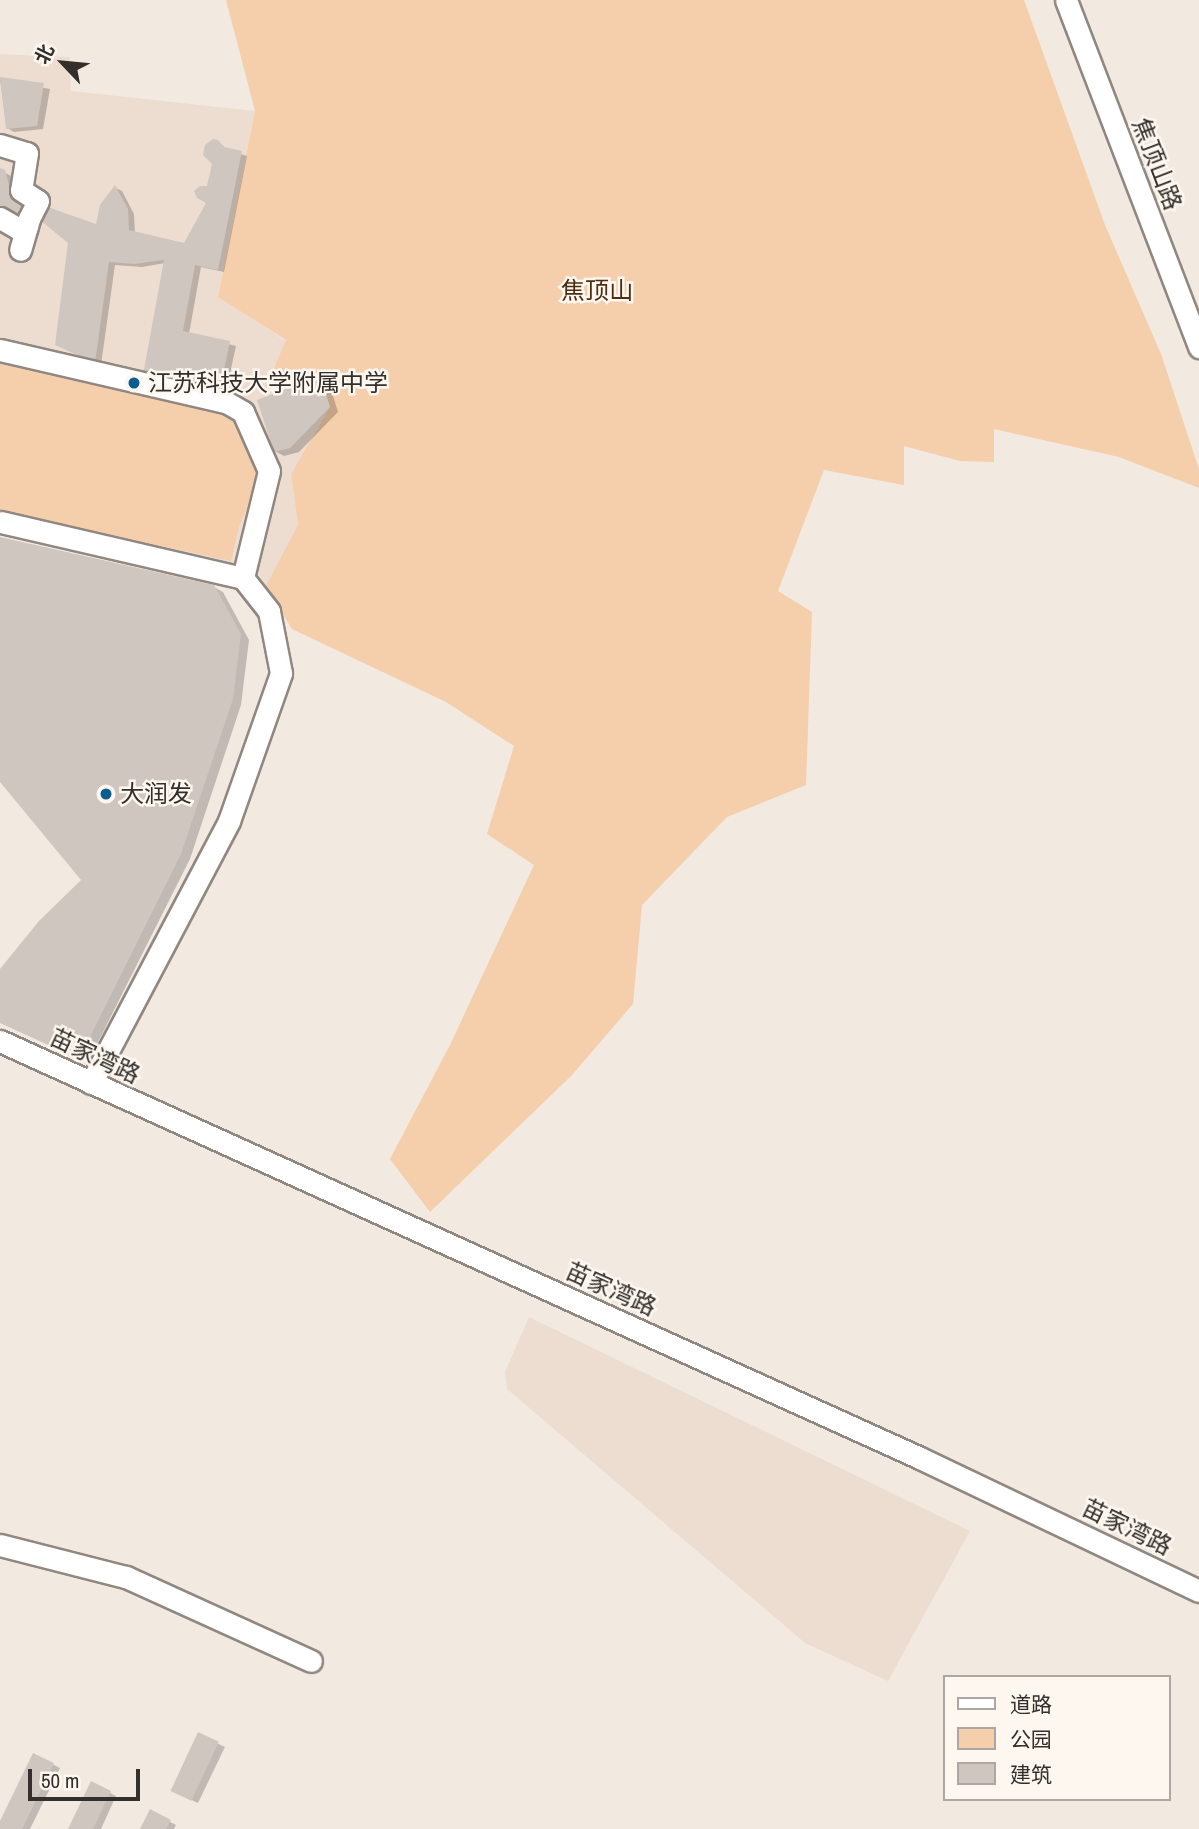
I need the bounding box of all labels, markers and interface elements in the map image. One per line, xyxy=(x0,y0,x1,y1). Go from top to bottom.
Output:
north arrow xyxy=(28,28,98,98)
text: 北 xyxy=(28,40,60,68)
street label: 焦顶山路 xyxy=(1126,114,1188,214)
park label: 焦顶山 xyxy=(561,277,633,305)
place label: 江苏科技大学附属中学 xyxy=(148,369,388,397)
marker: 江苏科技大学附属中学 xyxy=(126,375,142,391)
place label: 大润发 xyxy=(120,780,192,808)
marker: 大润发 xyxy=(98,786,114,802)
street label: 苗家湾路 xyxy=(45,1023,145,1089)
street label: 苗家湾路 xyxy=(561,1256,661,1322)
street label: 苗家湾路 xyxy=(1078,1493,1176,1561)
legend xyxy=(944,1675,1171,1801)
text: 道路 xyxy=(1010,1690,1052,1719)
text: 公园 xyxy=(1010,1725,1052,1754)
scale bar xyxy=(32,1756,144,1800)
text: 建筑 xyxy=(1010,1760,1052,1789)
text: 50 m xyxy=(41,1766,79,1795)

